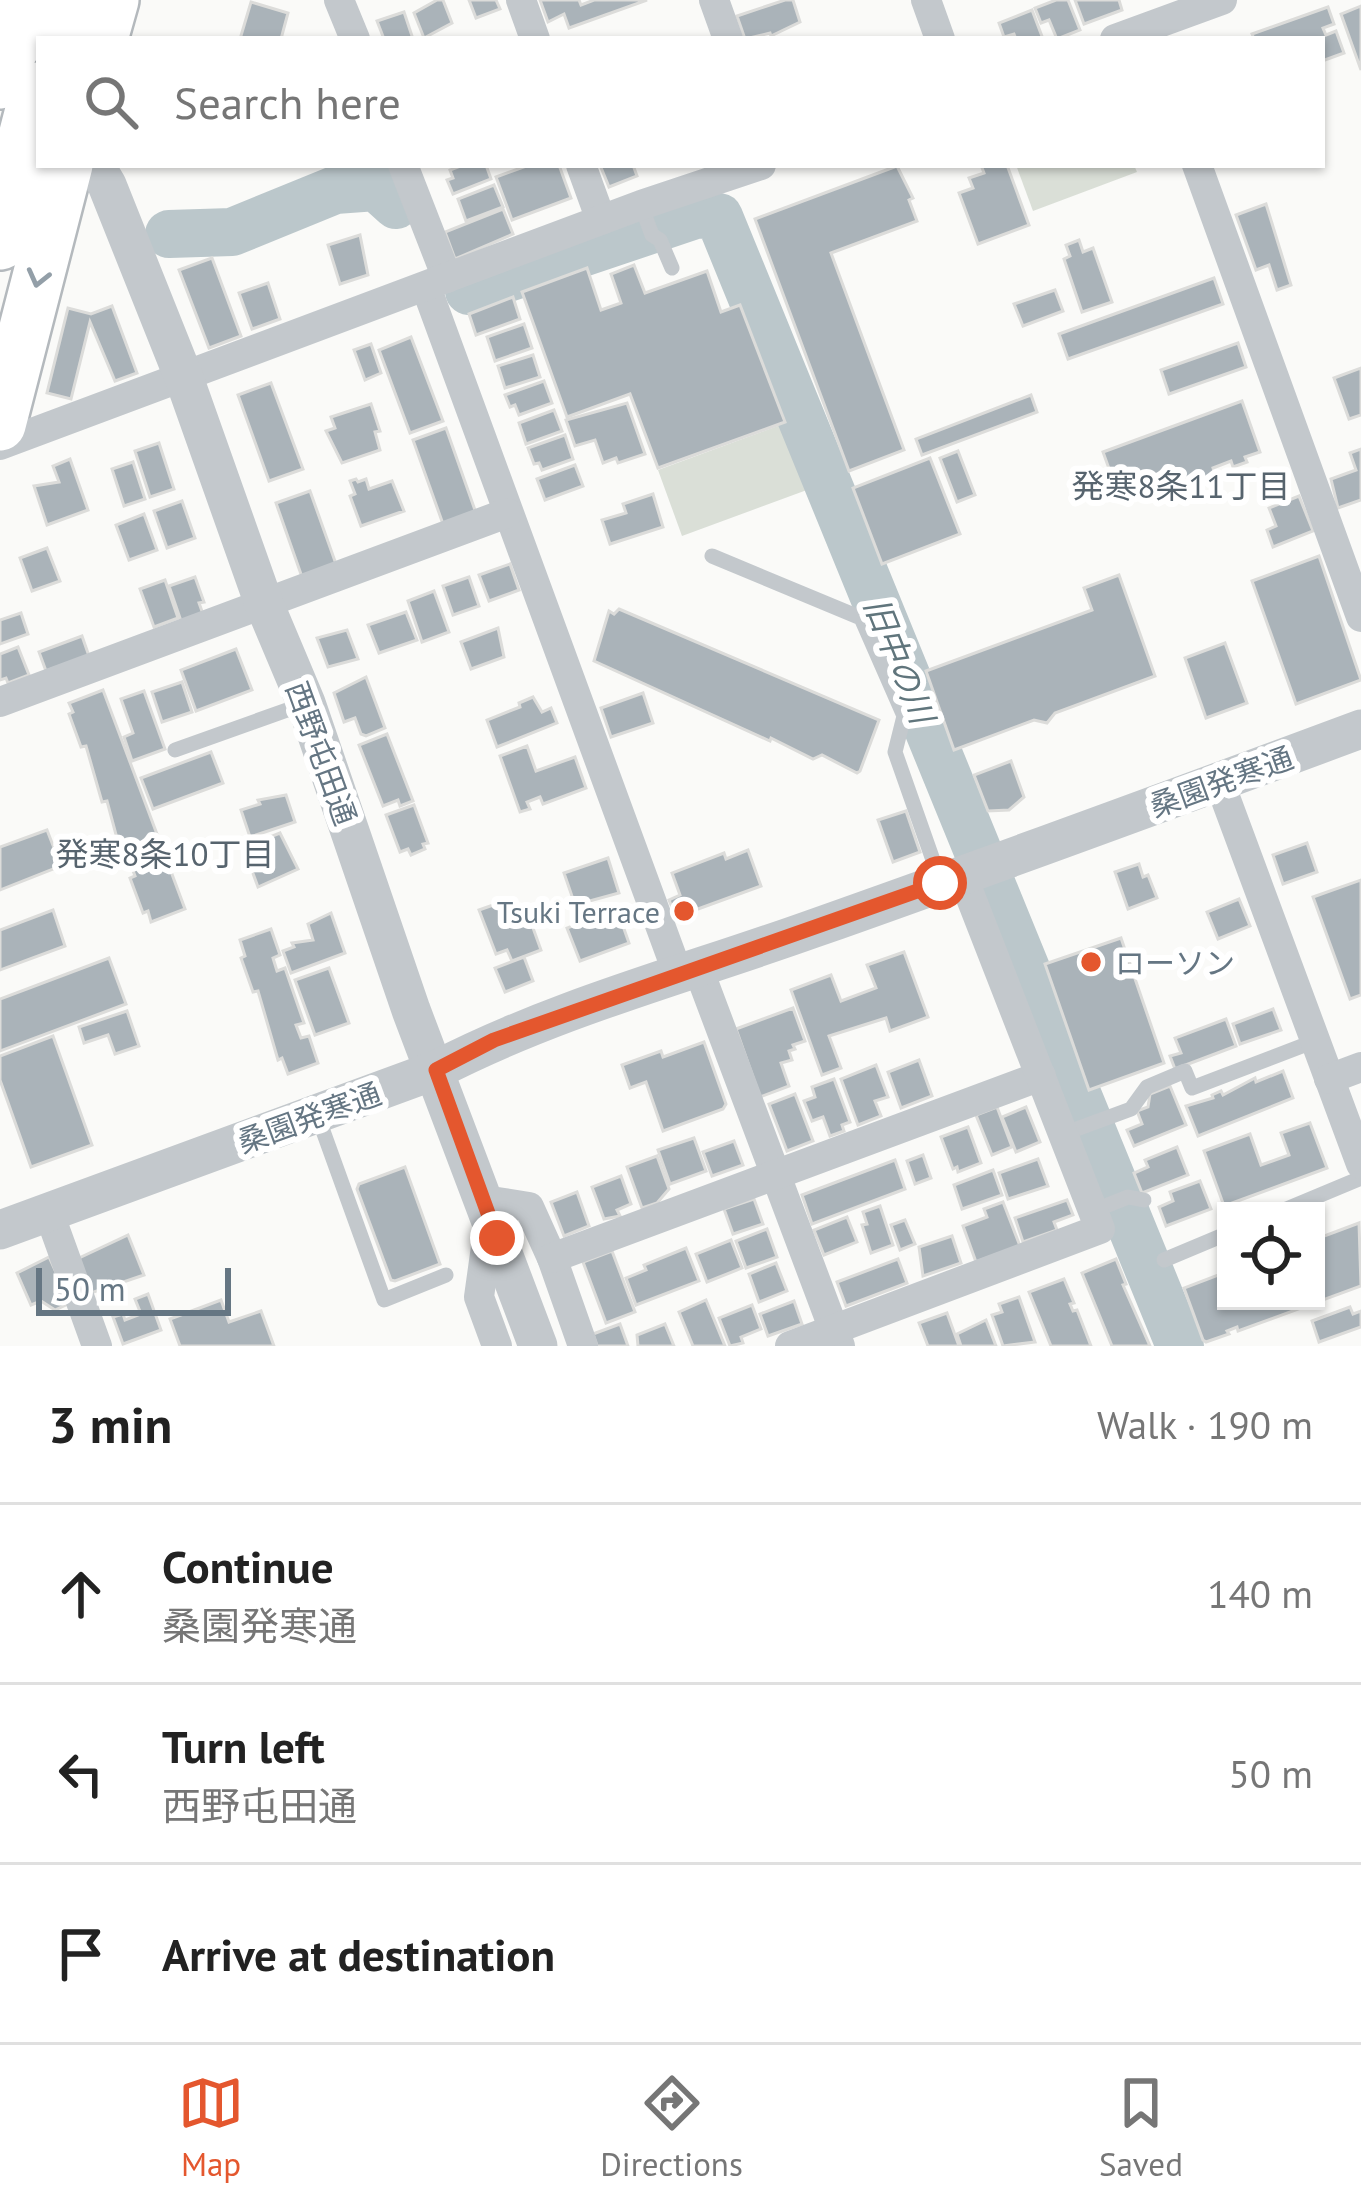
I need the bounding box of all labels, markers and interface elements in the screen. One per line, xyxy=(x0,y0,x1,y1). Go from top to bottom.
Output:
search box xyxy=(36,36,1325,168)
icon: search xyxy=(78,69,144,135)
text: Search here xyxy=(174,73,401,131)
one-way arrow xyxy=(27,268,52,288)
district label: 発寒8条11丁目 xyxy=(1072,464,1290,507)
water label: 旧中の川 xyxy=(855,591,946,732)
street label: 西野屯田通 xyxy=(278,676,366,830)
street label: 桑園発寒通 xyxy=(1144,737,1298,825)
district label: 発寒8条10丁目 xyxy=(56,832,274,875)
route start xyxy=(913,856,967,910)
place label: Tsuki Terrace xyxy=(497,892,660,931)
marker: Tsuki Terrace xyxy=(671,898,697,924)
place label: ローソン xyxy=(1115,943,1235,982)
marker: ローソン xyxy=(1078,949,1104,975)
street label: 桑園発寒通 xyxy=(232,1073,386,1161)
map controls xyxy=(1217,1202,1325,1310)
button: locate xyxy=(1217,1202,1325,1310)
route end xyxy=(470,1211,524,1265)
scale bar xyxy=(36,1262,231,1315)
text: 50 m xyxy=(54,1267,126,1310)
text: 3 min xyxy=(48,1391,172,1457)
text: Walk · 190 m xyxy=(1097,1399,1313,1450)
text: Continue xyxy=(162,1537,334,1595)
icon: ahead xyxy=(48,1561,114,1627)
text: 140 m xyxy=(1207,1568,1313,1619)
text: 桑園発寒通 xyxy=(162,1600,357,1651)
text: Turn left xyxy=(162,1717,325,1775)
icon: left xyxy=(48,1741,114,1807)
text: 50 m xyxy=(1228,1748,1313,1799)
text: 西野屯田通 xyxy=(162,1780,357,1831)
icon: arrive xyxy=(48,1921,114,1987)
text: Arrive at destination xyxy=(162,1925,555,1983)
tab: Map xyxy=(178,2070,244,2185)
tab: Directions xyxy=(600,2070,743,2185)
tab: Saved xyxy=(1099,2070,1183,2185)

